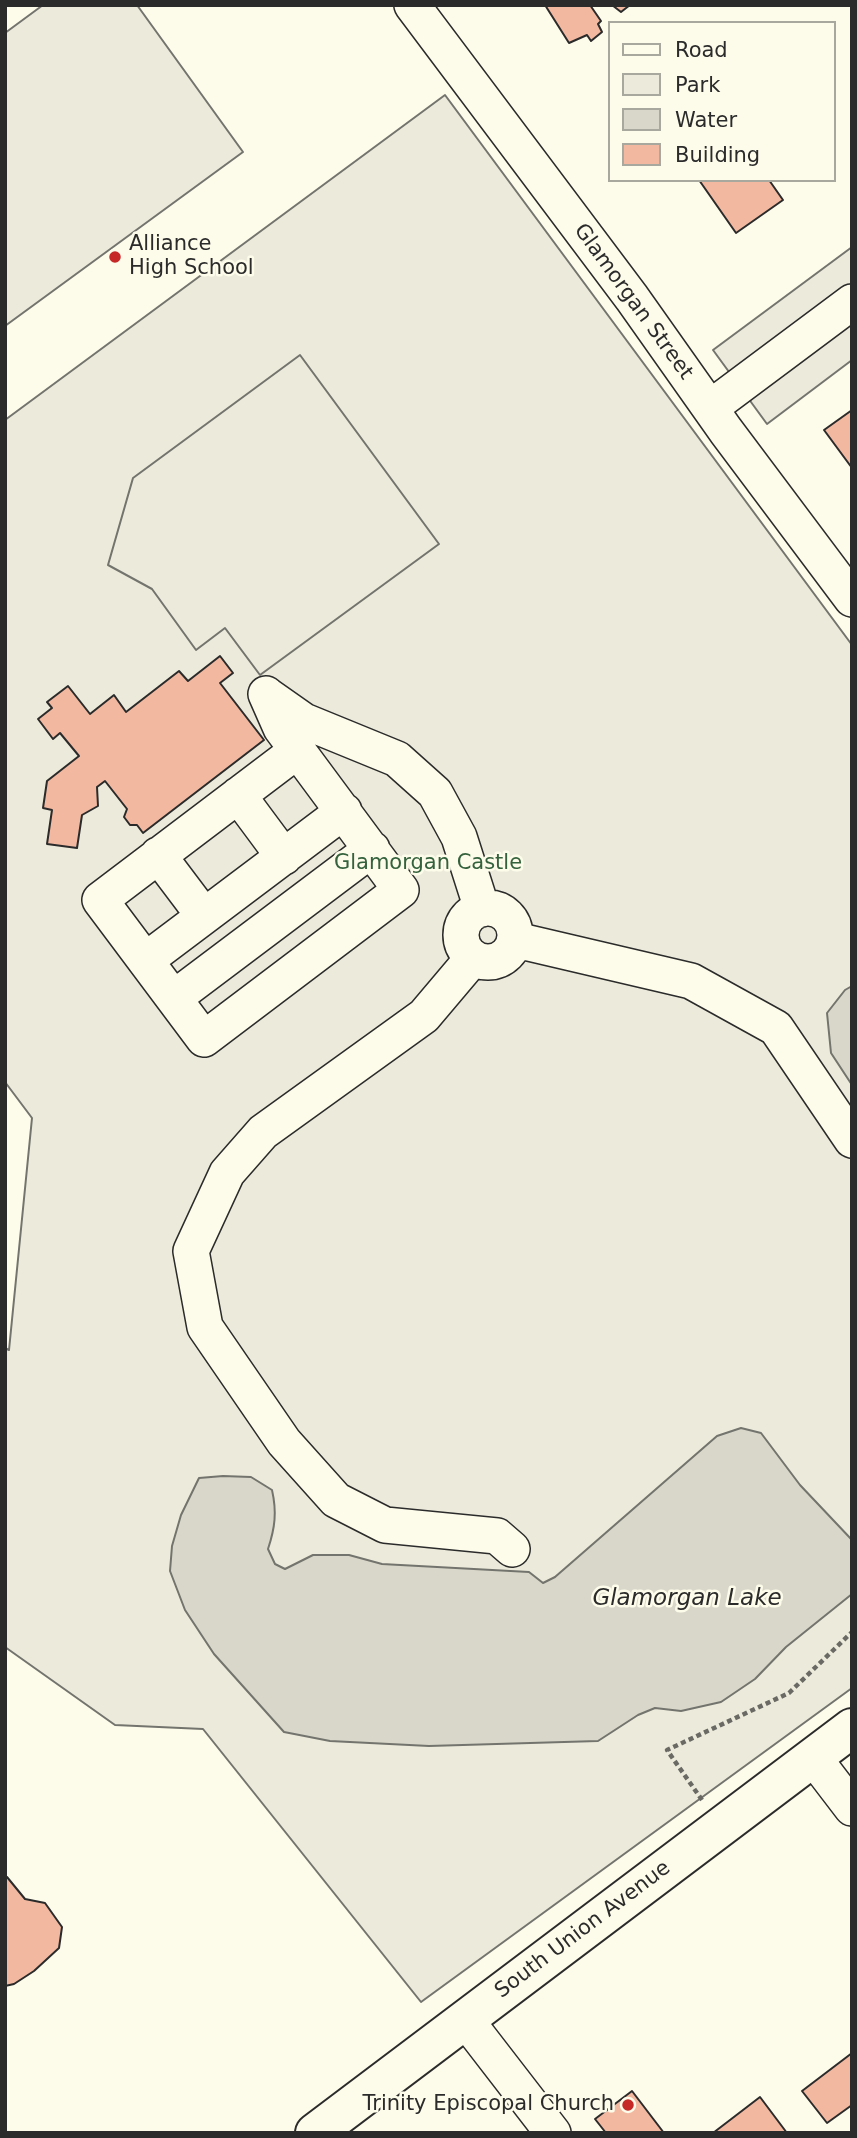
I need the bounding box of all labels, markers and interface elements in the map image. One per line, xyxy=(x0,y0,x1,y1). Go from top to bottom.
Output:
legend xyxy=(608,21,836,182)
text: Road xyxy=(675,38,728,62)
text: Park xyxy=(675,73,720,97)
text: Water xyxy=(675,108,737,132)
text: Building xyxy=(675,143,760,167)
street label: Glamorgan Street xyxy=(568,219,698,385)
place label: Alliance High School xyxy=(129,232,254,282)
marker: Alliance High School xyxy=(107,249,123,265)
park label: Glamorgan Castle xyxy=(334,851,522,877)
water label: Glamorgan Lake xyxy=(592,1585,782,1613)
street label: South Union Avenue xyxy=(490,1856,676,2004)
place label: Trinity Episcopal Church xyxy=(363,2092,614,2118)
marker: Trinity Episcopal Church xyxy=(620,2097,636,2113)

